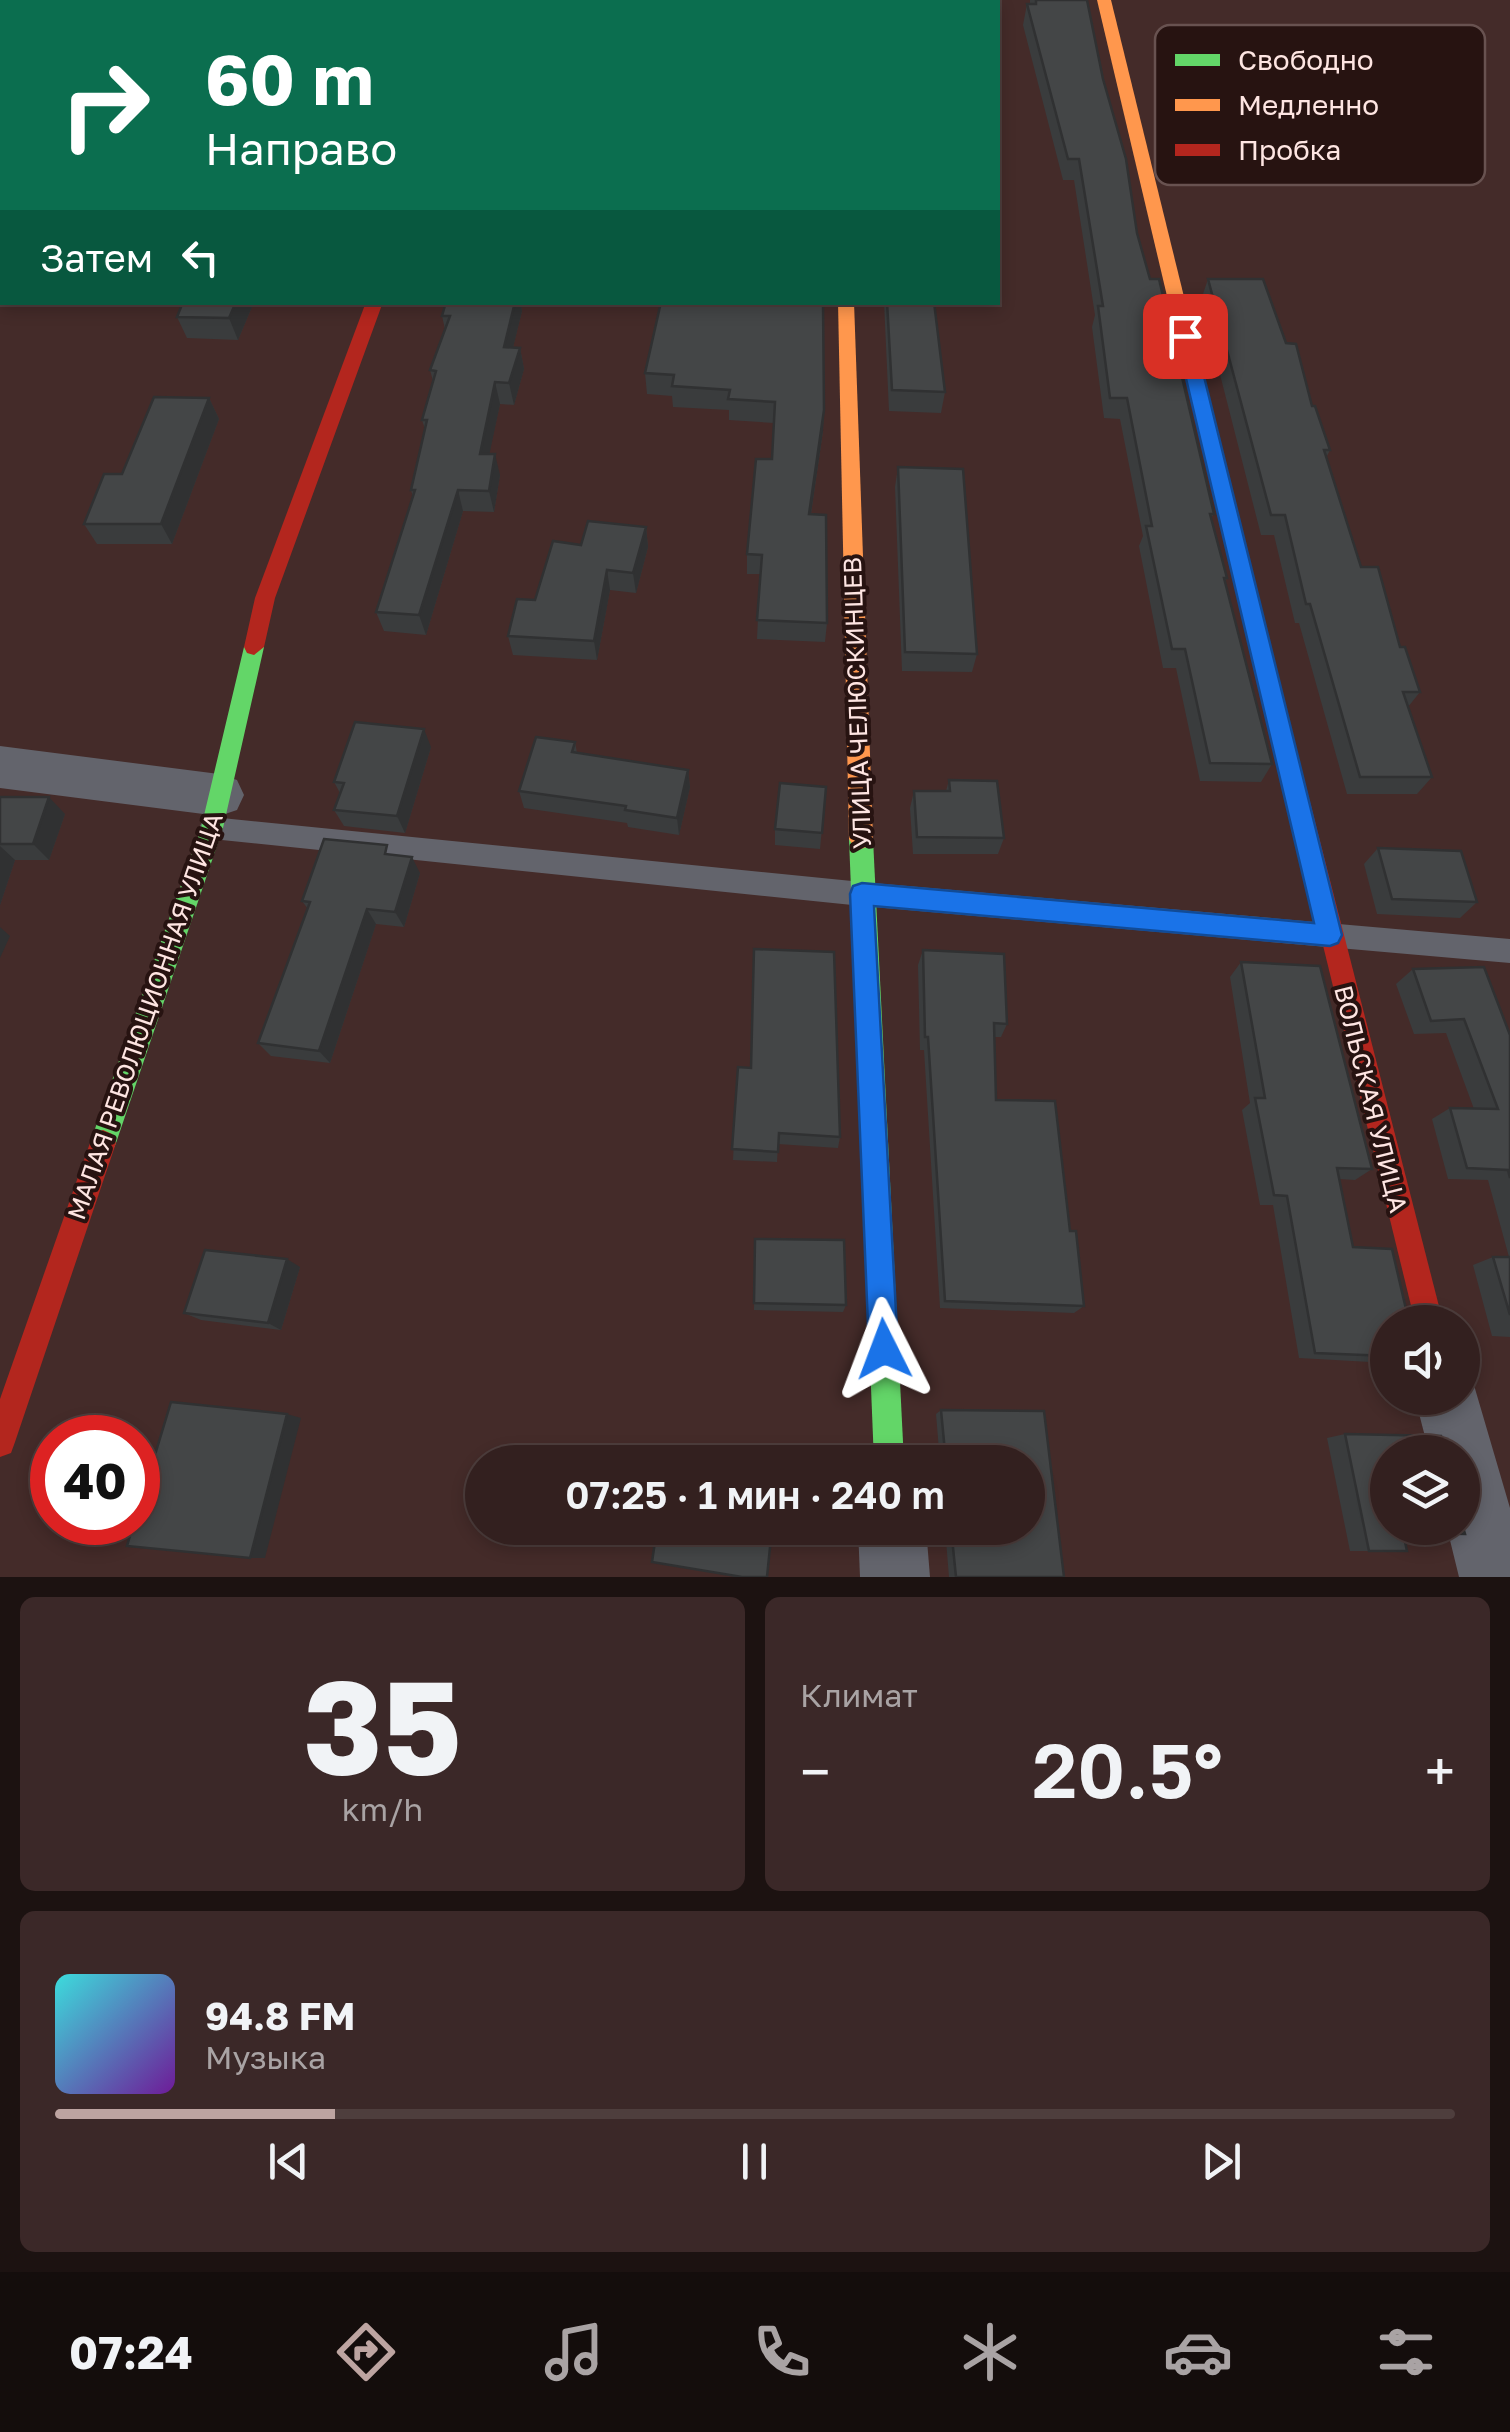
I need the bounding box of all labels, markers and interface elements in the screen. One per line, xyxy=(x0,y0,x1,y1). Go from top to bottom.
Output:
legend xyxy=(1155,25,1485,185)
text: 60 m xyxy=(205,36,374,120)
icon: right xyxy=(40,40,170,170)
text: Свободно xyxy=(1238,43,1374,76)
text: Медленно xyxy=(1238,88,1379,121)
text: Направо xyxy=(205,121,397,175)
text: Пробка xyxy=(1238,133,1341,166)
icon: left xyxy=(173,230,228,285)
text: Затем xyxy=(40,235,153,280)
pin xyxy=(1143,294,1228,379)
icon: arrive xyxy=(1158,309,1213,364)
street label: УЛИЦА ЧЕЛЮСКИНЦЕВ xyxy=(836,556,877,850)
street label: МАЛАЯ РЕВОЛЮЦИОННАЯ УЛИЦА xyxy=(60,808,229,1223)
street label: ВОЛЬСКАЯ УЛИЦА xyxy=(1328,982,1415,1216)
position arrow xyxy=(832,1297,936,1401)
map controls xyxy=(1370,1305,1480,1545)
button: sound xyxy=(1370,1305,1480,1415)
speed limit sign: 40 xyxy=(30,1415,160,1545)
button: layers xyxy=(1370,1435,1480,1545)
text: 07:25 · 1 мин · 240 m xyxy=(565,1472,945,1517)
text: 35 xyxy=(303,1647,462,1803)
text: Климат xyxy=(800,1676,918,1714)
text: 20.5° xyxy=(1032,1724,1223,1815)
text: − xyxy=(800,1738,830,1804)
text: + xyxy=(1425,1738,1455,1804)
text: km/h xyxy=(342,1790,423,1828)
text: 94.8 FM xyxy=(205,1993,355,2038)
text: Музыка xyxy=(205,2038,326,2076)
icon: previous xyxy=(261,2134,316,2189)
icon: pause xyxy=(727,2134,782,2189)
icon: next xyxy=(1194,2134,1249,2189)
icon: directions xyxy=(331,2317,401,2387)
icon: music xyxy=(539,2317,609,2387)
icon: phone xyxy=(747,2317,817,2387)
icon: climate xyxy=(955,2317,1025,2387)
icon: car xyxy=(1163,2317,1233,2387)
icon: filters xyxy=(1371,2317,1441,2387)
text: 07:24 xyxy=(69,2325,193,2379)

